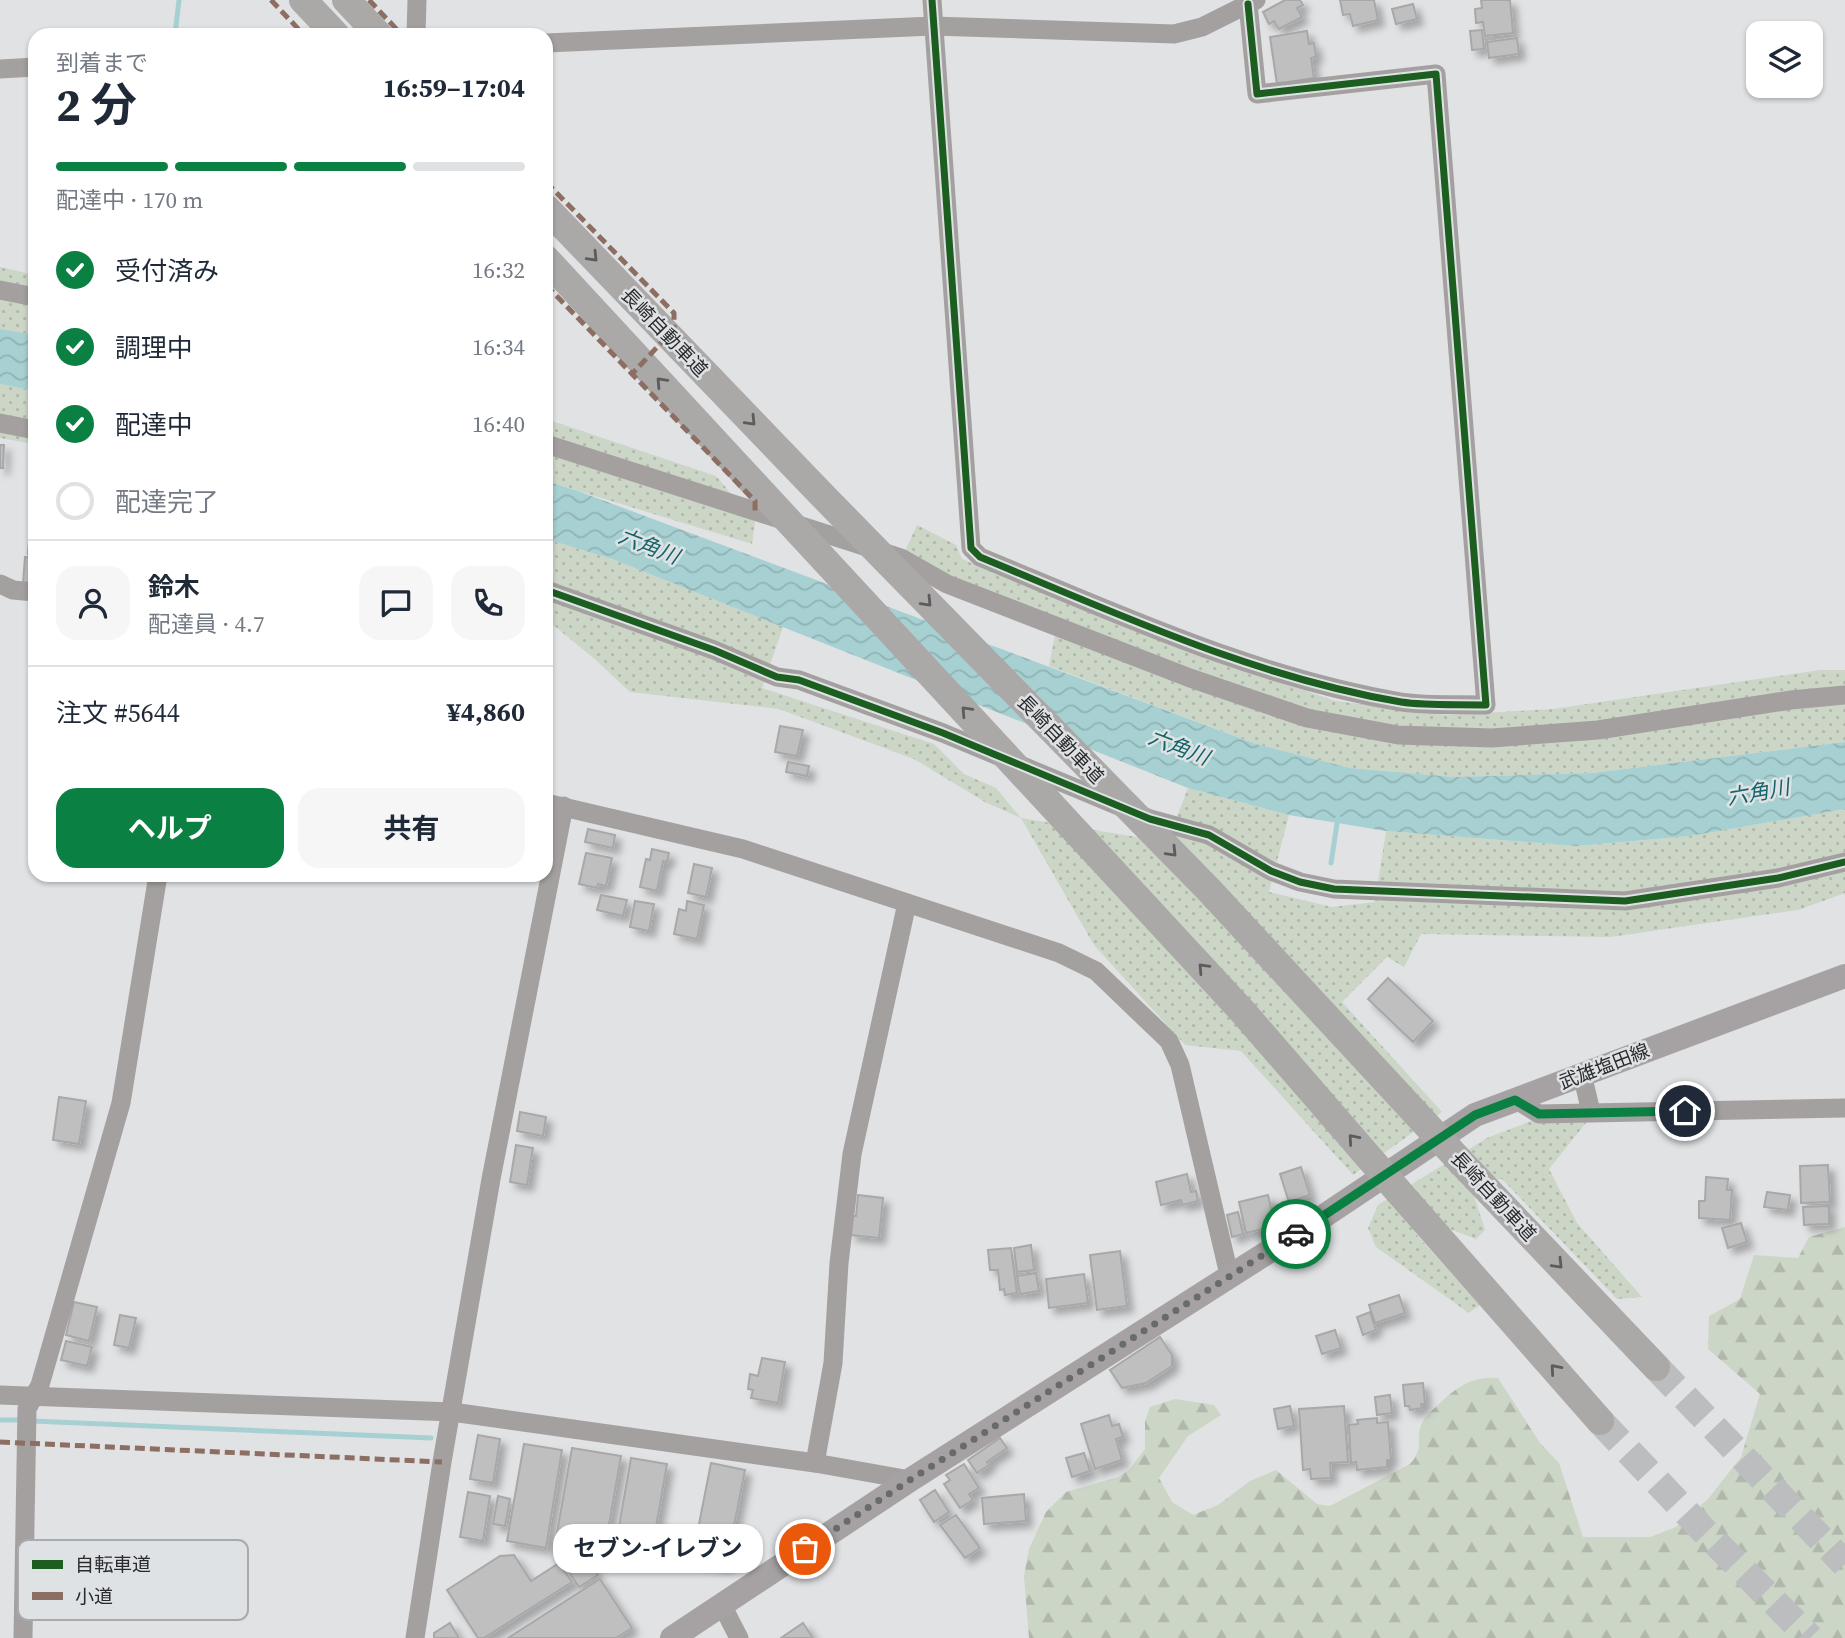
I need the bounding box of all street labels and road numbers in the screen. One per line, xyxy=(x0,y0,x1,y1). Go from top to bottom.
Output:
street label: 長崎自動車道 xyxy=(616,282,714,382)
street label: 長崎自動車道 xyxy=(1012,689,1110,789)
street label: 武雄塩田線 xyxy=(1555,1037,1653,1095)
street label: 長崎自動車道 xyxy=(1446,1145,1542,1247)

